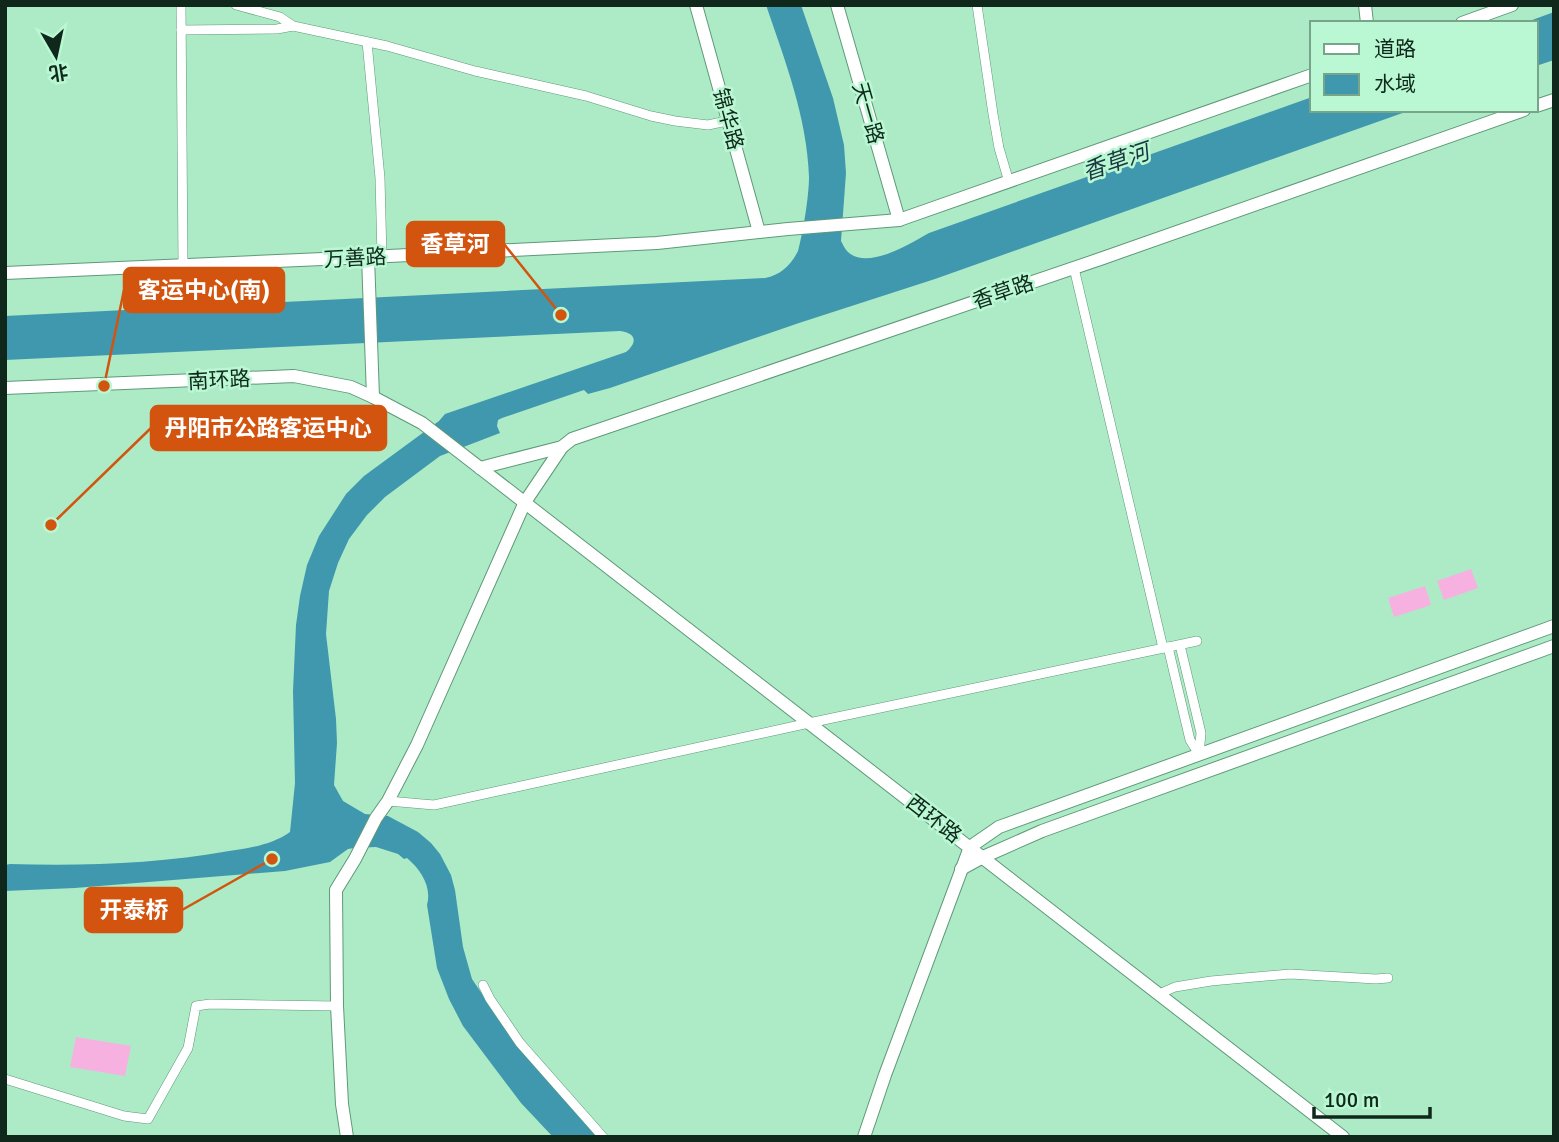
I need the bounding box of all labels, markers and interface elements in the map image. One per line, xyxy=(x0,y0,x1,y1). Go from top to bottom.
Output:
north arrow xyxy=(21,21,91,91)
legend xyxy=(1310,21,1538,112)
text: 道路 xyxy=(1374,36,1416,62)
text: 北 xyxy=(47,58,70,85)
text: 水域 xyxy=(1374,71,1416,97)
street label: 天一路 xyxy=(847,79,889,147)
street label: 锦华路 xyxy=(707,85,749,153)
water label: 香草河 xyxy=(1079,136,1157,187)
callout: 香草河 xyxy=(407,222,504,266)
text: 香草河 xyxy=(421,230,490,259)
street label: 万善路 xyxy=(323,243,387,273)
callout: 客运中心(南) xyxy=(124,268,284,312)
street label: 香草路 xyxy=(969,269,1037,315)
text: 客运中心(南) xyxy=(138,276,270,305)
street label: 南环路 xyxy=(187,365,251,395)
callout: 丹阳市公路客运中心 xyxy=(151,406,386,450)
text: 丹阳市公路客运中心 xyxy=(165,414,372,443)
street label: 西环路 xyxy=(901,789,967,849)
callout: 开泰桥 xyxy=(85,888,182,932)
text: 开泰桥 xyxy=(100,896,169,925)
scale bar xyxy=(1314,1076,1430,1120)
text: 100 m xyxy=(1324,1087,1379,1113)

